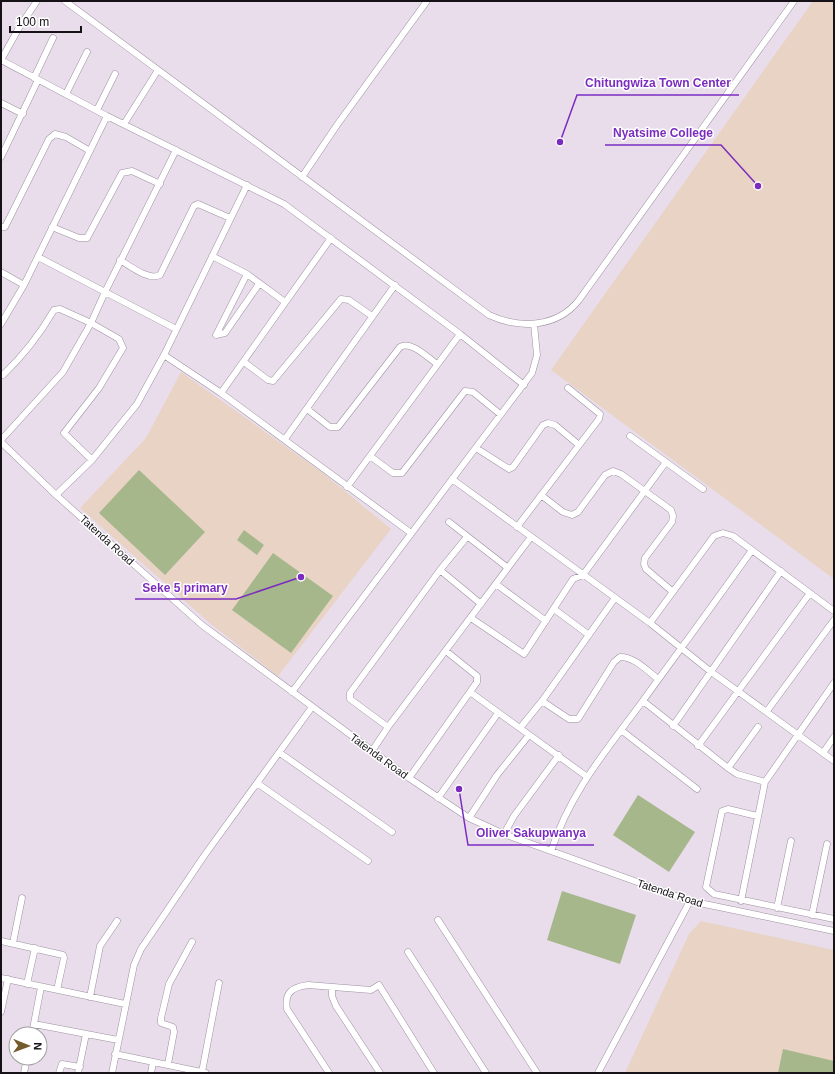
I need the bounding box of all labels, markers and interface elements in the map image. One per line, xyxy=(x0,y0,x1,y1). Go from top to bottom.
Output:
scale bar xyxy=(10,8,81,34)
text: 100 m xyxy=(16,15,49,29)
callout: Chitungwiza Town Center xyxy=(577,71,739,95)
text: Chitungwiza Town Center xyxy=(585,76,731,90)
callout: Nyatsime College xyxy=(605,121,721,145)
text: Nyatsime College xyxy=(613,126,713,140)
street label: Tatenda Road xyxy=(78,513,136,567)
callout: Seke 5 primary xyxy=(135,575,236,599)
text: Seke 5 primary xyxy=(142,581,228,595)
street label: Tatenda Road xyxy=(348,731,410,781)
callout: Oliver Sakupwanya xyxy=(468,821,594,845)
text: Oliver Sakupwanya xyxy=(476,826,586,840)
street label: Tatenda Road xyxy=(636,877,704,909)
north arrow xyxy=(8,1026,48,1066)
text: N xyxy=(32,1042,44,1050)

